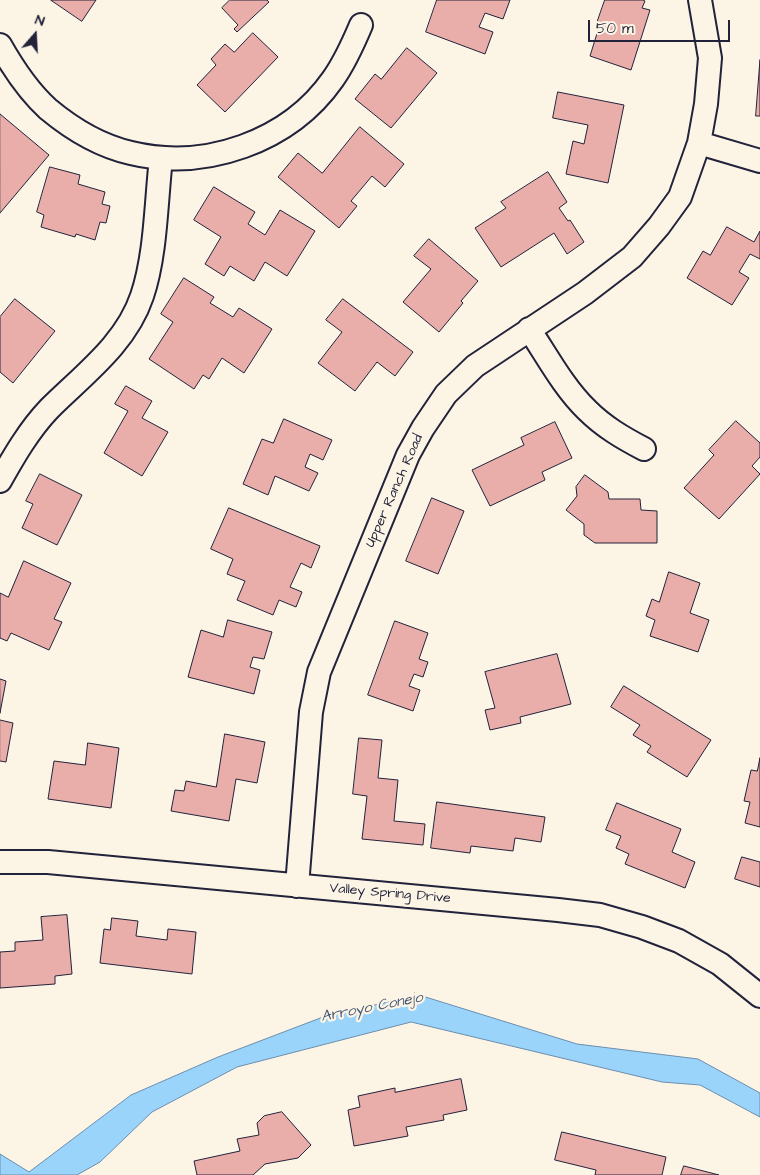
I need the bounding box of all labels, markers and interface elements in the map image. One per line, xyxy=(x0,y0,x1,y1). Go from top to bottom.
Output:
north arrow xyxy=(10,10,60,60)
text: N xyxy=(32,10,47,32)
scale bar xyxy=(590,10,732,42)
text: 50 m xyxy=(596,18,634,39)
street label: Upper Ranch Road xyxy=(363,432,427,550)
street label: Valley Spring Drive xyxy=(329,880,451,908)
water label: Arroyo Conejo xyxy=(320,989,424,1027)

